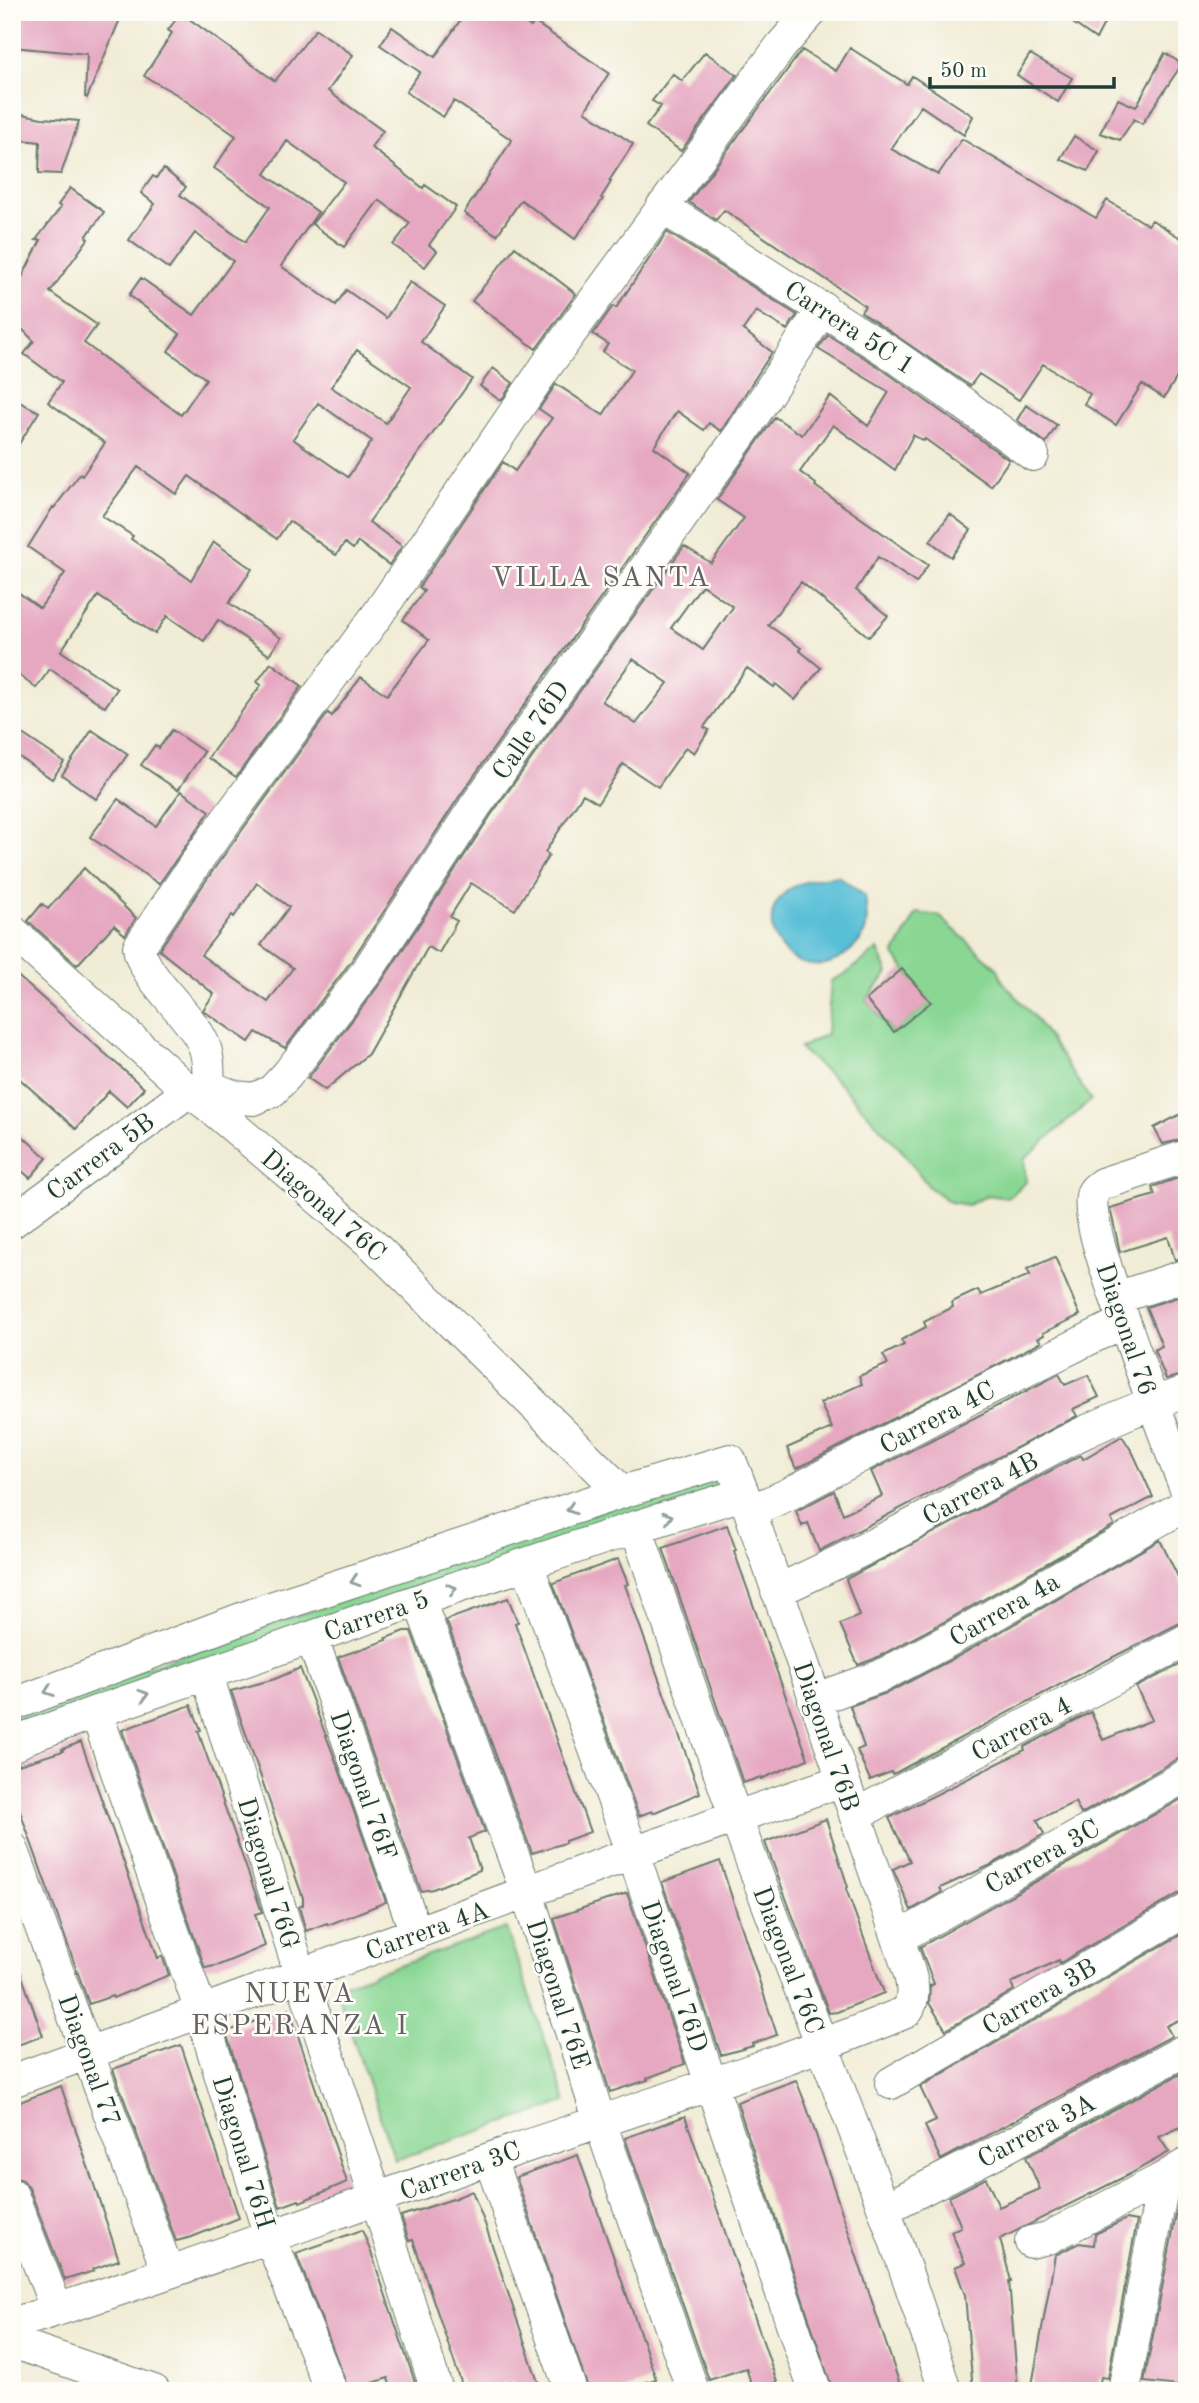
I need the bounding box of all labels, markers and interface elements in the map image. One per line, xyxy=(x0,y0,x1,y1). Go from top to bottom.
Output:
scale bar xyxy=(930,46,1113,90)
text: 50 m xyxy=(940,61,987,82)
street label: Carrera 5C 1 xyxy=(779,277,919,380)
district label: VILLA SANTA xyxy=(491,565,711,593)
street label: Calle 76D xyxy=(488,677,575,785)
street label: Carrera 5B xyxy=(43,1109,160,1206)
street label: Diagonal 76C xyxy=(255,1146,390,1267)
street label: Diagonal 76 xyxy=(1090,1260,1160,1399)
street label: Carrera 4C xyxy=(876,1378,1000,1460)
street label: Carrera 4B xyxy=(919,1448,1043,1531)
one-way arrow xyxy=(565,1501,578,1515)
one-way arrow xyxy=(662,1511,674,1526)
street label: Carrera 4a xyxy=(946,1569,1065,1653)
one-way arrow xyxy=(349,1573,362,1587)
one-way arrow xyxy=(445,1583,458,1597)
street label: Carrera 5 xyxy=(321,1587,433,1647)
street label: Diagonal 76B xyxy=(787,1658,863,1815)
one-way arrow xyxy=(43,1682,55,1696)
one-way arrow xyxy=(138,1689,150,1703)
street label: Carrera 4 xyxy=(968,1693,1076,1767)
street label: Diagonal 76F xyxy=(324,1708,400,1864)
street label: Diagonal 76G xyxy=(232,1795,302,1953)
street label: Carrera 3C xyxy=(981,1816,1105,1900)
street label: Diagonal 76C xyxy=(747,1883,827,2038)
street label: Diagonal 76D xyxy=(635,1897,711,2056)
street label: Carrera 4A xyxy=(362,1898,493,1966)
street label: Diagonal 76E xyxy=(521,1916,594,2073)
street label: Carrera 3B xyxy=(978,1955,1102,2041)
district label: NUEVA ESPERANZA I xyxy=(191,1981,409,2041)
street label: Diagonal 77 xyxy=(52,1991,124,2130)
street label: Diagonal 76H xyxy=(206,2073,278,2232)
street label: Carrera 3A xyxy=(974,2090,1100,2174)
street label: Carrera 3C xyxy=(397,2138,525,2206)

